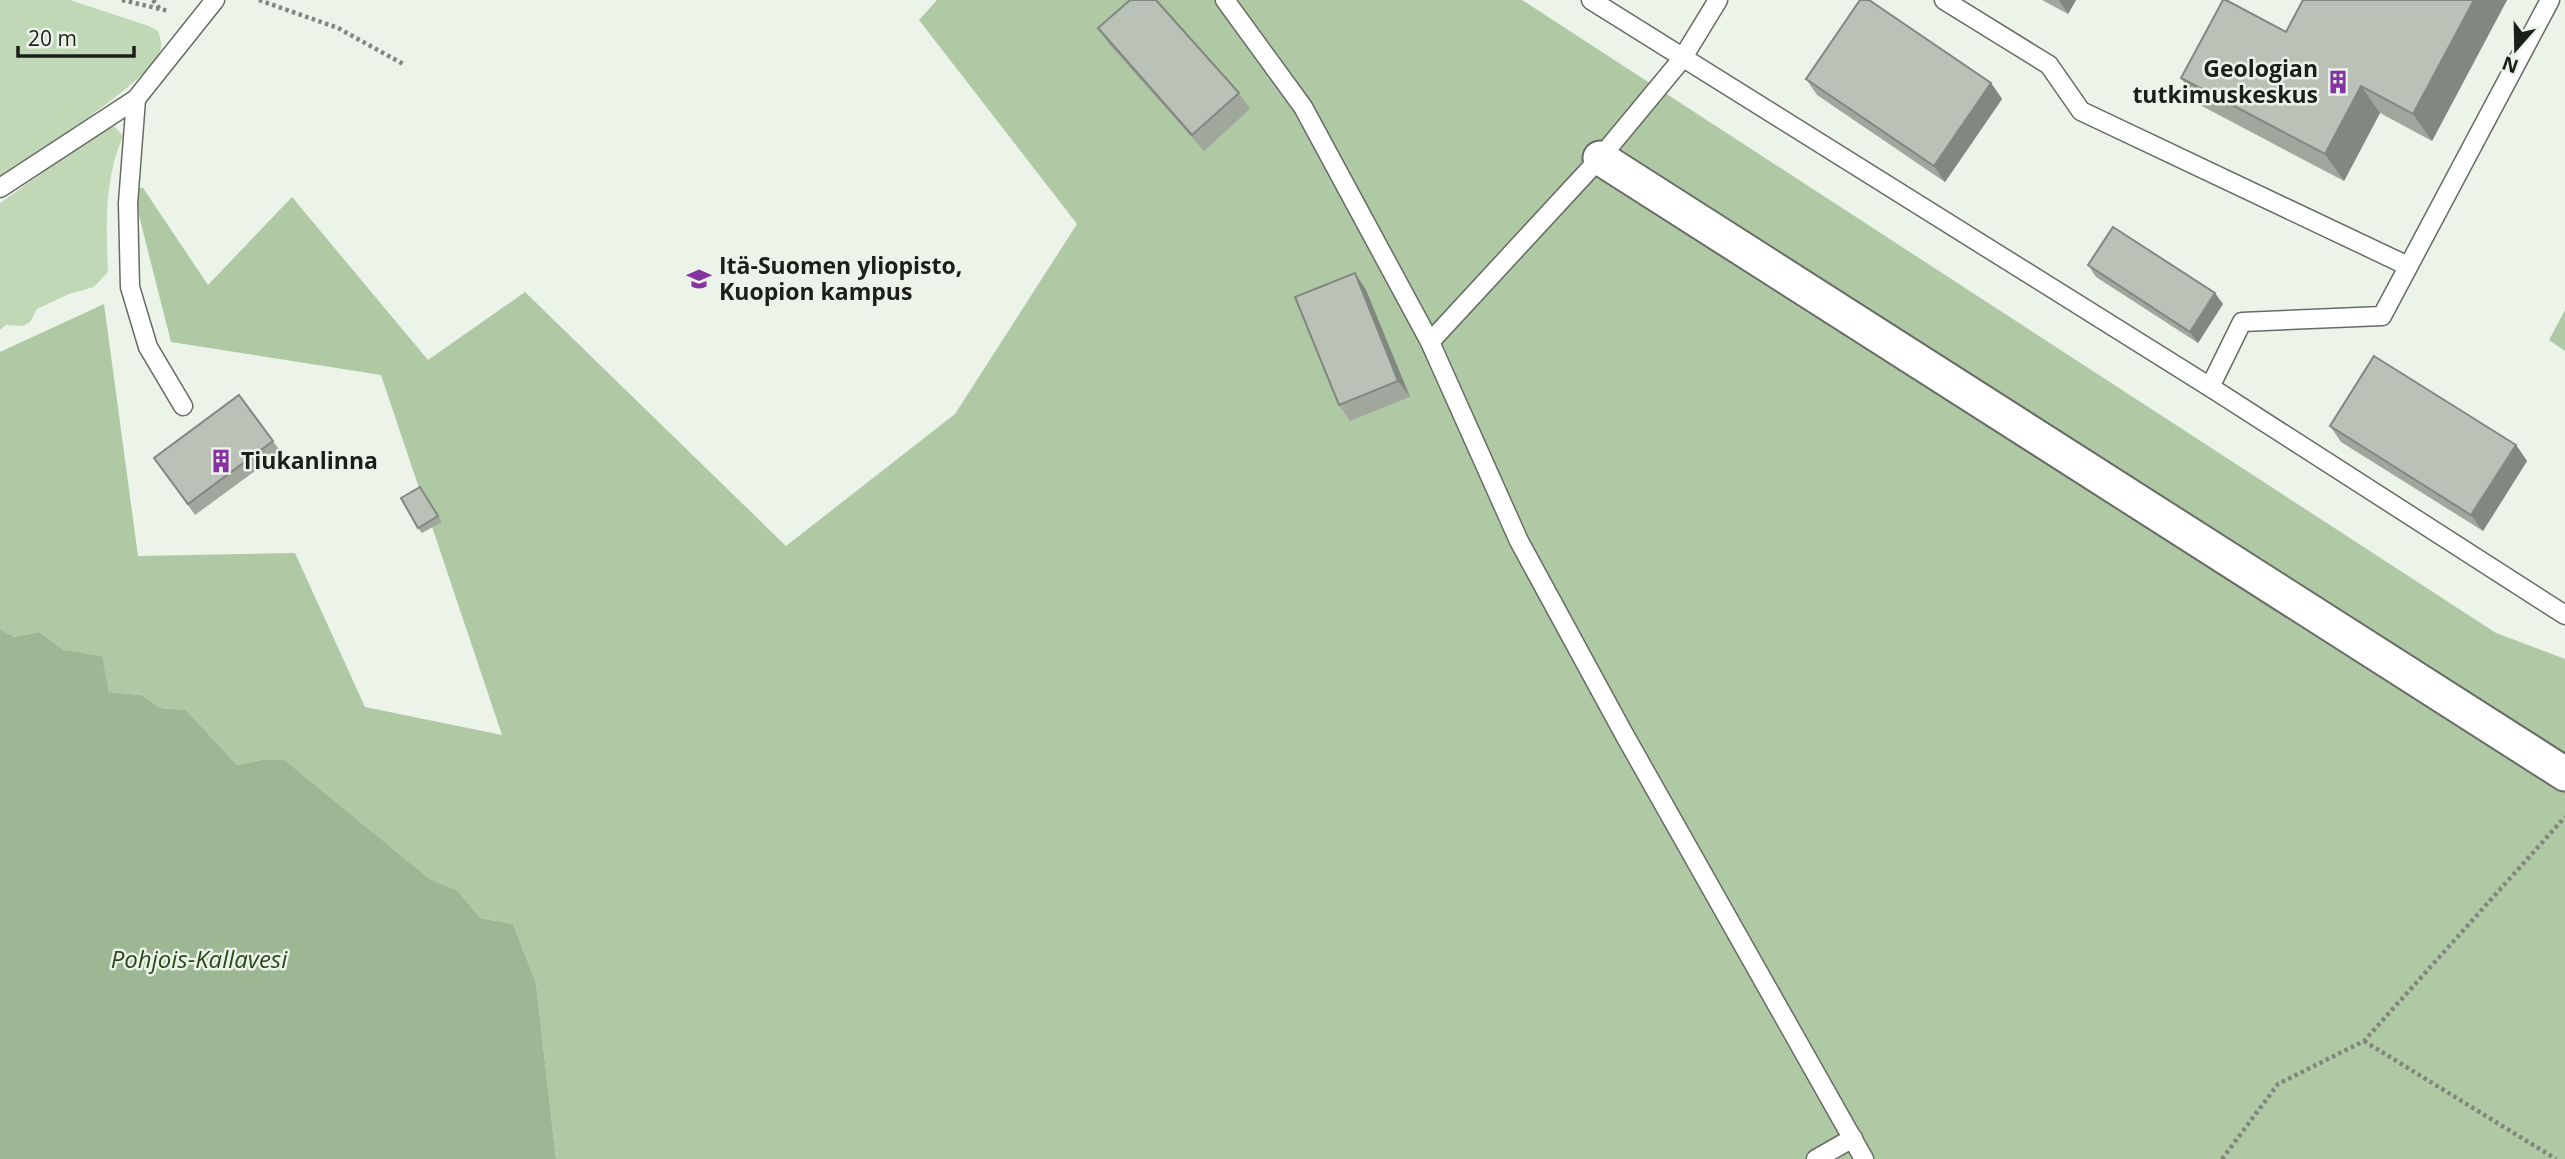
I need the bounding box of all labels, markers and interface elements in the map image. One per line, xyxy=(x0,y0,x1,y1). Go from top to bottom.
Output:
scale bar xyxy=(18,14,133,58)
north arrow xyxy=(2481,14,2551,84)
text: 20 m xyxy=(28,24,77,52)
text: N xyxy=(2498,50,2522,80)
place label: Geologian tutkimuskeskus xyxy=(2132,52,2318,110)
building icon: Geologian tutkimuskeskus xyxy=(2324,68,2352,96)
place label: Itä-Suomen yliopisto, Kuopion kampus xyxy=(719,249,962,307)
school or university icon: Itä-Suomen yliopisto, Kuopion kampus xyxy=(685,265,713,293)
place label: Tiukanlinna xyxy=(241,444,378,476)
building icon: Tiukanlinna xyxy=(207,447,235,475)
water label: Pohjois-Kallavesi xyxy=(111,942,288,975)

